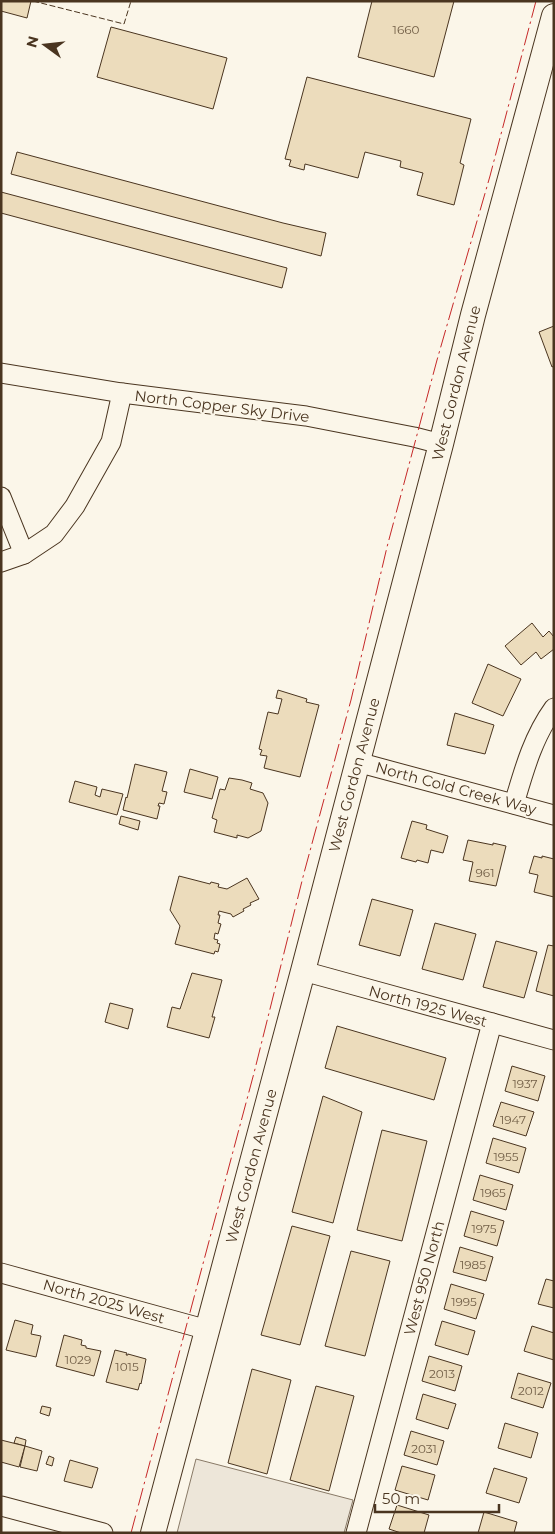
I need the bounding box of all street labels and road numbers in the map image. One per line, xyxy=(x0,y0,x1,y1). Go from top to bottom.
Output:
street label: West Gordon Avenue xyxy=(428,303,484,463)
street label: North Copper Sky Drive xyxy=(133,386,311,426)
street label: West Gordon Avenue xyxy=(324,696,384,854)
street label: North Cold Creek Way xyxy=(373,757,539,819)
street label: North 1925 West xyxy=(367,981,489,1031)
street label: West Gordon Avenue xyxy=(221,1087,281,1245)
street label: West 950 North xyxy=(400,1219,448,1337)
street label: North 2025 West xyxy=(41,1275,167,1327)

